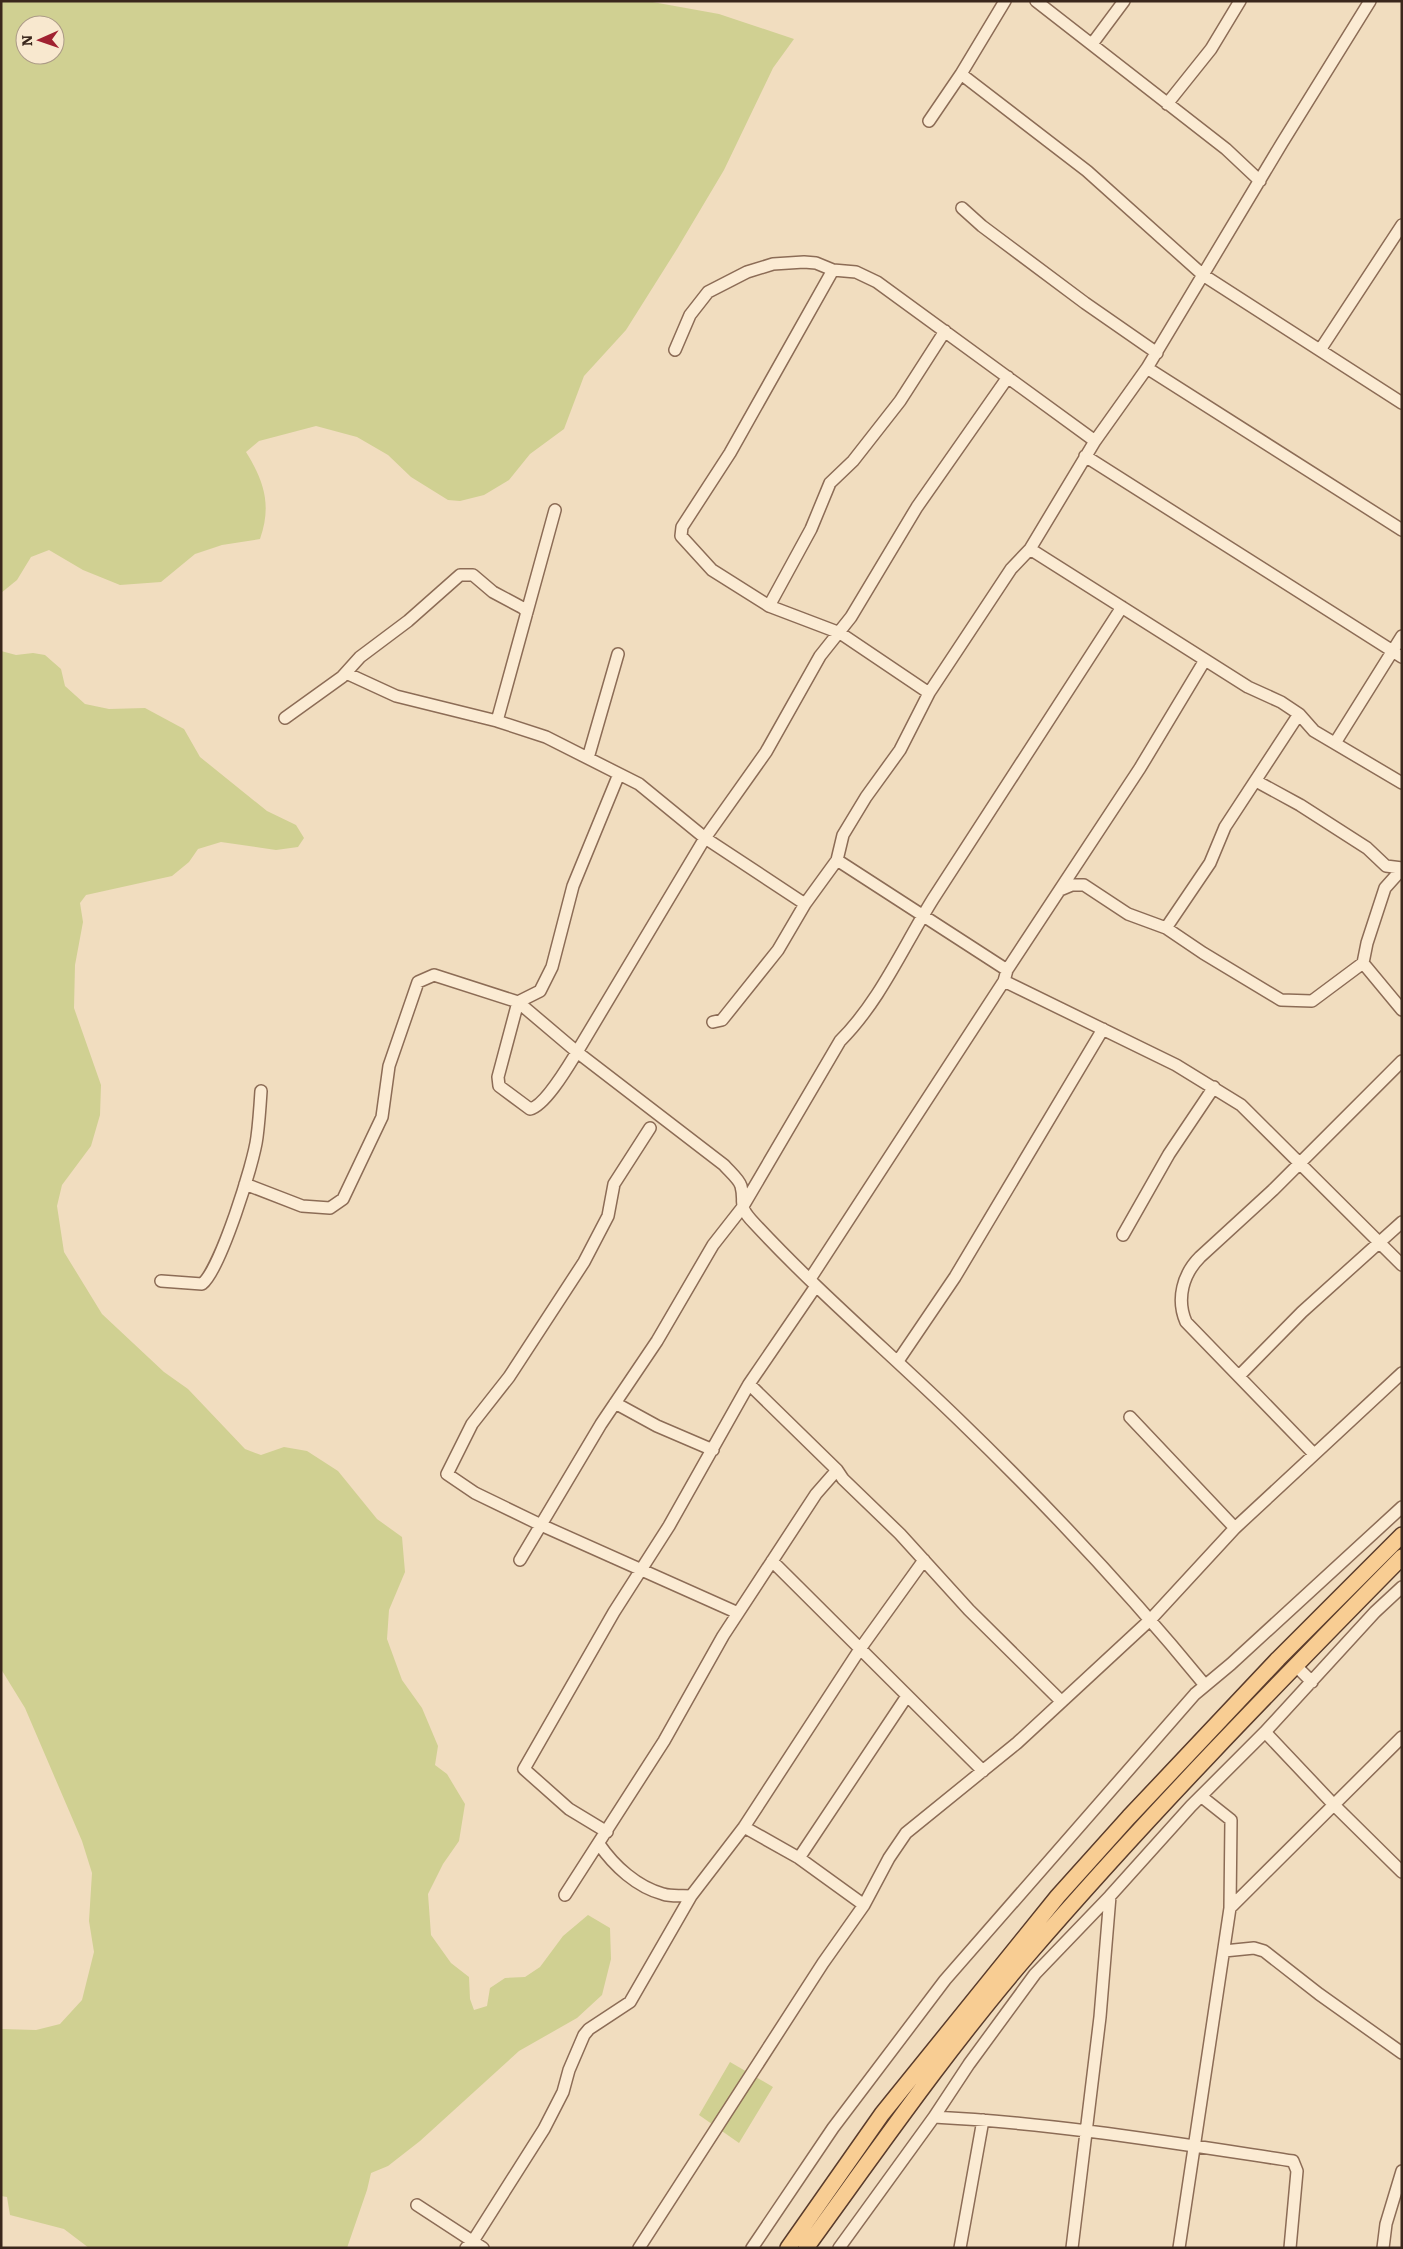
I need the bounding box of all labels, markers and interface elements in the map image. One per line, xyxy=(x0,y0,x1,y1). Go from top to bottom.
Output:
north arrow xyxy=(15,15,65,65)
text: N xyxy=(16,34,36,47)

